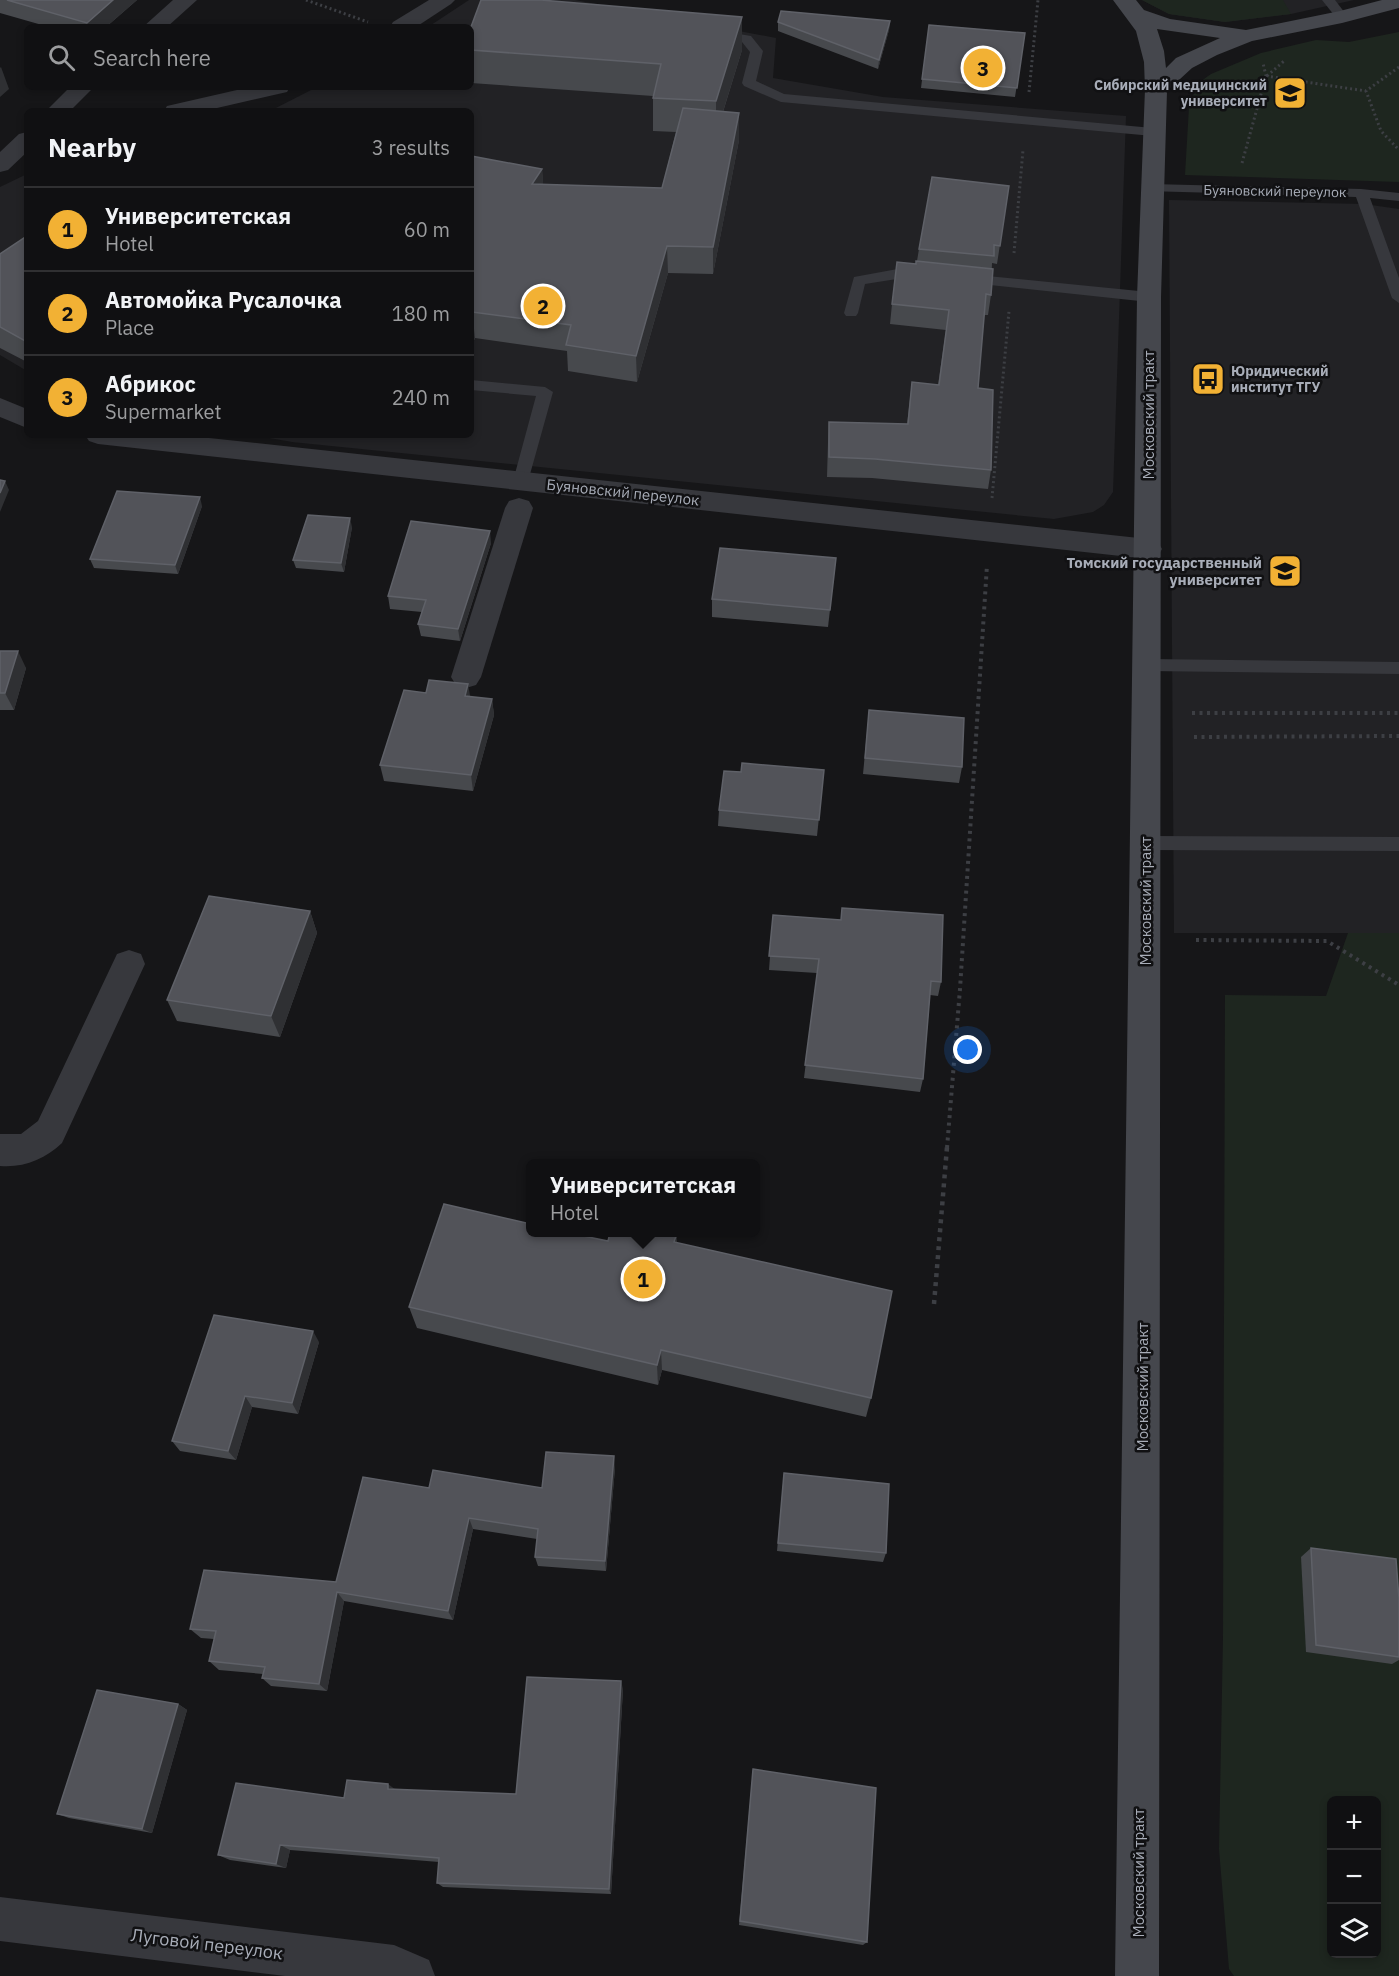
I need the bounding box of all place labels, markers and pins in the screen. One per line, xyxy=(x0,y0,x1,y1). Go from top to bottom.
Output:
pin: 3 xyxy=(964,46,1002,90)
school or university icon: Сибирский медицинский университет xyxy=(1272,75,1308,111)
place label: Сибирский медицинский университет xyxy=(1094,76,1267,110)
pin: 2 xyxy=(524,284,562,328)
bus stop icon: Юридический институт ТГУ xyxy=(1190,361,1226,397)
place label: Юридический институт ТГУ xyxy=(1231,362,1329,396)
place label: Томский государственный университет xyxy=(1067,553,1263,589)
school or university icon: Томский государственный университет xyxy=(1267,553,1303,589)
pin: 1 xyxy=(624,1256,662,1302)

